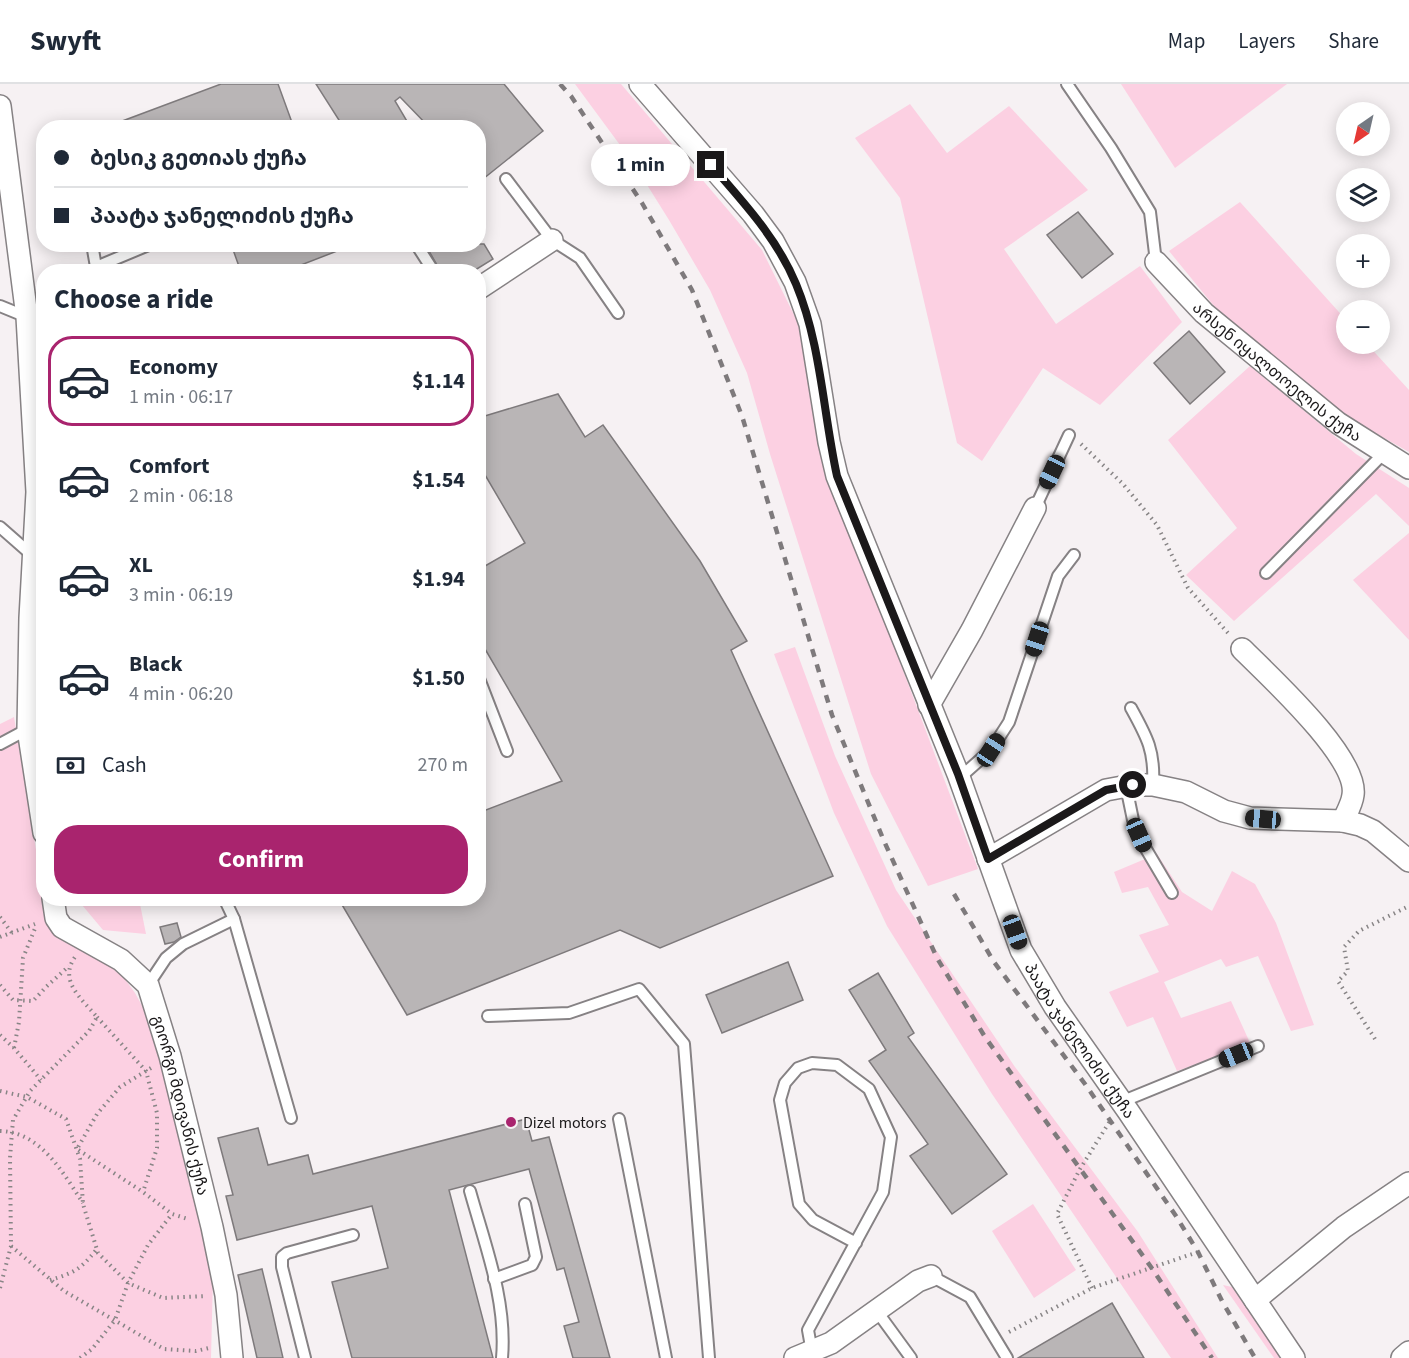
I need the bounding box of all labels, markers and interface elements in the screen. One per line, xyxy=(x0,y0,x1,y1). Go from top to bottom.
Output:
text: Swyft xyxy=(30,21,101,61)
text: Map xyxy=(1168,26,1205,56)
text: Layers xyxy=(1238,26,1295,56)
text: Share xyxy=(1328,26,1379,56)
north arrow xyxy=(1336,102,1390,156)
map controls xyxy=(1336,102,1390,354)
text: ბესიკ გეთიას ქუჩა xyxy=(90,142,307,174)
callout: 1 min xyxy=(591,144,690,186)
text: 1 min xyxy=(616,151,665,179)
route end xyxy=(697,151,724,178)
button: layers xyxy=(1336,168,1390,222)
text: პაატა ჯანელიძის ქუჩა xyxy=(90,200,354,232)
button: + xyxy=(1336,234,1390,288)
text: Choose a ride xyxy=(54,280,214,319)
street label: არსენ იყალთოელის ქუჩა xyxy=(1187,298,1366,447)
button: − xyxy=(1336,300,1390,354)
text: Economy xyxy=(129,351,218,383)
icon: car xyxy=(57,354,111,408)
text: $1.14 xyxy=(412,365,465,397)
text: 1 min · 06:17 xyxy=(129,383,233,411)
text: Comfort xyxy=(129,450,210,482)
car xyxy=(1036,452,1068,492)
icon: car xyxy=(57,453,111,507)
text: $1.54 xyxy=(412,464,465,496)
text: 2 min · 06:18 xyxy=(129,482,233,510)
text: XL xyxy=(129,549,153,581)
icon: car xyxy=(57,552,111,606)
text: $1.94 xyxy=(412,563,465,595)
text: 3 min · 06:19 xyxy=(129,581,233,609)
car xyxy=(1023,619,1051,659)
text: Black xyxy=(129,648,183,680)
icon: car xyxy=(57,651,111,705)
text: $1.50 xyxy=(412,662,465,694)
text: 4 min · 06:20 xyxy=(129,680,233,708)
car xyxy=(974,730,1008,770)
icon: cash xyxy=(54,749,87,782)
text: Cash xyxy=(102,749,147,781)
text: 270 m xyxy=(418,751,468,779)
route start xyxy=(1119,771,1146,798)
car xyxy=(1244,808,1282,830)
car xyxy=(1123,815,1155,855)
button: Confirm xyxy=(54,825,468,894)
car xyxy=(1000,912,1030,952)
street label: პაატა ჯანელიძის ქუჩა xyxy=(1019,959,1140,1123)
street label: გიორგი მდივანის ქუჩა xyxy=(146,1012,214,1198)
car xyxy=(1216,1040,1256,1070)
place label: Dizel motors xyxy=(523,1112,607,1134)
marker: Dizel motors xyxy=(504,1115,518,1129)

